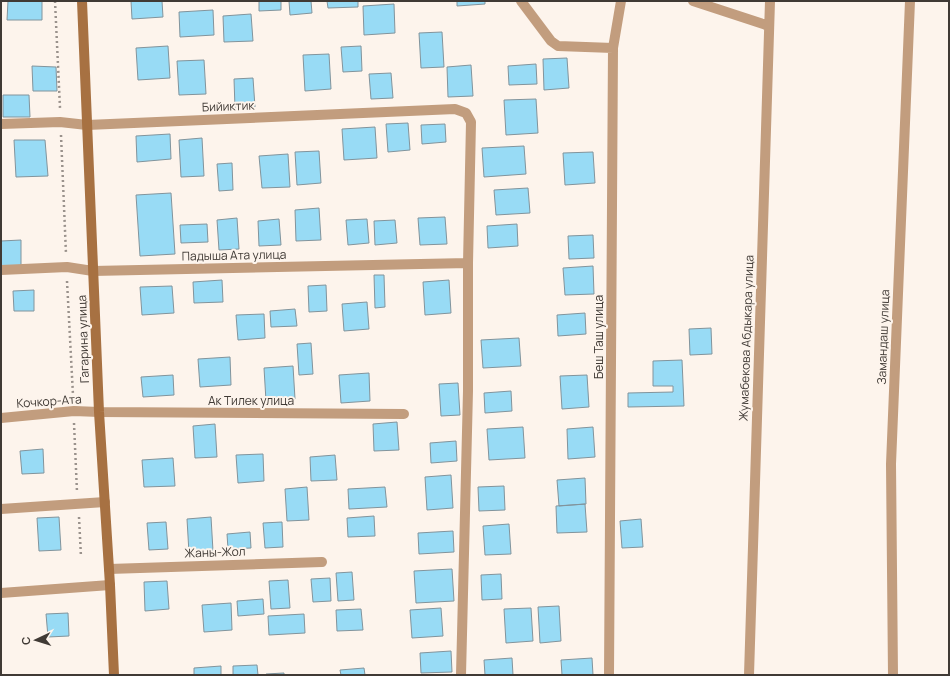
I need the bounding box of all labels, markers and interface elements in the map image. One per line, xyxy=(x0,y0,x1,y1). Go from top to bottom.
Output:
street label: Бийиктик xyxy=(201,97,256,115)
street label: Падыша Ата улица xyxy=(181,246,287,264)
street label: Жумабекова Абдыкара улица xyxy=(735,255,757,421)
street label: Замандаш улица xyxy=(873,289,893,385)
street label: Гагарина улица xyxy=(73,295,93,383)
street label: Беш Таш улица xyxy=(590,295,607,379)
street label: Кочкор-Ата xyxy=(16,390,82,412)
street label: Ак Тилек улица xyxy=(208,392,294,409)
street label: Жаны-Жол xyxy=(184,542,246,562)
north arrow xyxy=(16,620,56,660)
text: С xyxy=(18,636,33,645)

